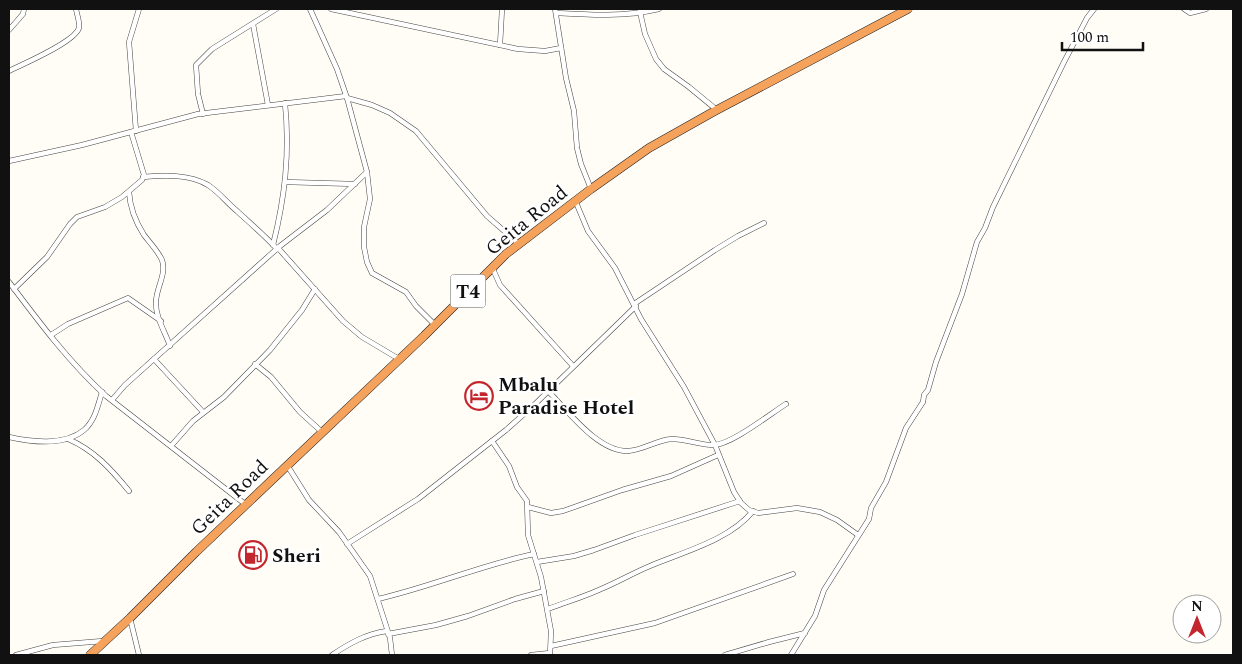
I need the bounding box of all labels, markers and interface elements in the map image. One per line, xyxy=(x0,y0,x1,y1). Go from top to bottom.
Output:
scale bar xyxy=(1062,20,1143,52)
text: 100 m xyxy=(1070,26,1109,49)
street label: Geita Road xyxy=(479,178,574,263)
road number: T4 xyxy=(450,274,486,308)
place label: Mbalu Paradise Hotel xyxy=(498,370,634,423)
hotel icon: Mbalu Paradise Hotel xyxy=(464,381,494,411)
street label: Geita Road xyxy=(184,453,275,543)
fuel station icon: Sheri xyxy=(238,540,268,570)
place label: Sheri xyxy=(272,541,321,571)
north arrow xyxy=(1172,594,1222,644)
text: N xyxy=(1191,596,1203,617)

